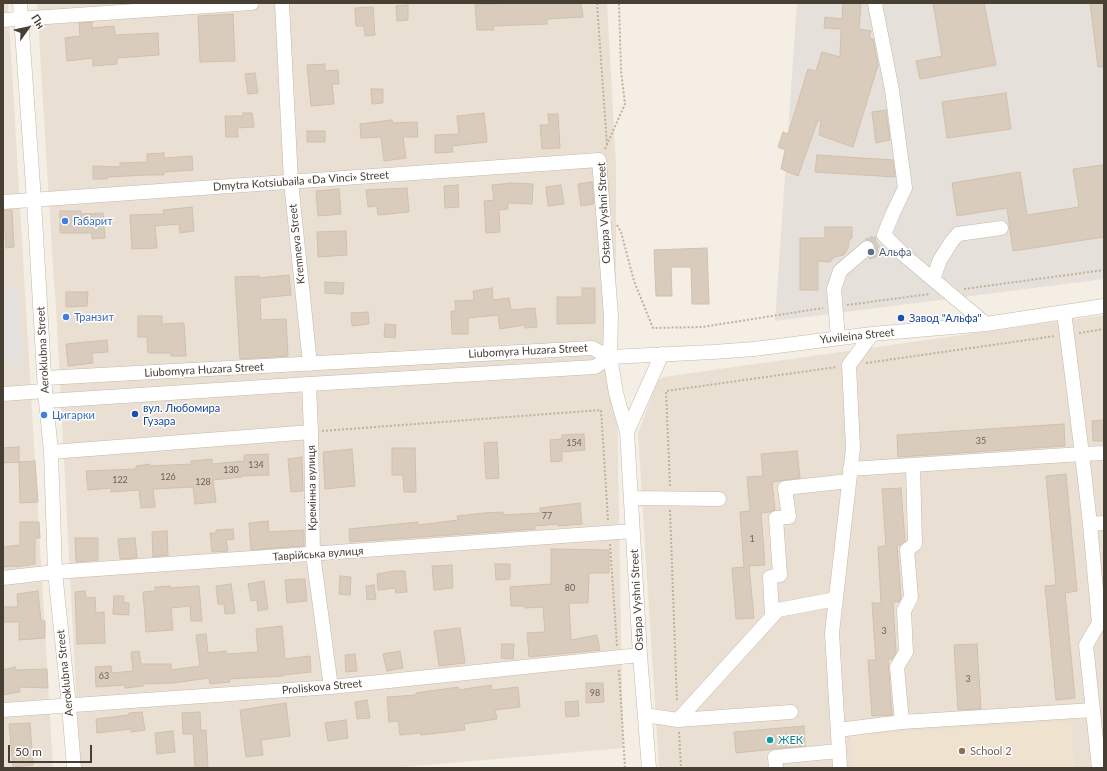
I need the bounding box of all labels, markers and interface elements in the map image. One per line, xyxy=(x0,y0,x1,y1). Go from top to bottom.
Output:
north arrow xyxy=(8,8,48,48)
text: Пн xyxy=(29,12,48,31)
street label: Ostapa Vyshni Street xyxy=(595,162,613,264)
street label: Dmytra Kotsiubaila «Da Vinci» Street xyxy=(213,168,389,194)
street label: Kremneva Street xyxy=(286,203,308,285)
place label: Габарит xyxy=(73,214,113,228)
marker: Габарит xyxy=(60,216,70,226)
place label: Альфа xyxy=(879,245,911,259)
marker: Альфа xyxy=(866,247,876,257)
street label: Aeroklubna Street xyxy=(34,306,52,394)
place label: Транзит xyxy=(74,310,114,324)
place label: Завод "Альфа" xyxy=(909,311,982,325)
marker: Транзит xyxy=(61,312,71,322)
marker: Завод "Альфа" xyxy=(896,313,906,323)
street label: Yuvileina Street xyxy=(819,326,895,346)
street label: Liubomyra Huzara Street xyxy=(468,341,588,361)
street label: Liubomyra Huzara Street xyxy=(144,360,264,380)
place label: вул. Любомира Гузара xyxy=(143,401,220,427)
place label: Цигарки xyxy=(52,408,95,422)
marker: вул. Любомира Гузара xyxy=(130,409,140,419)
marker: Цигарки xyxy=(39,410,49,420)
house number: 35 xyxy=(976,436,986,446)
house number: 154 xyxy=(566,438,582,448)
street label: Кремінна вулиця xyxy=(305,445,319,531)
house number: 134 xyxy=(248,460,264,470)
house number: 130 xyxy=(223,465,239,475)
house number: 126 xyxy=(160,472,176,482)
house number: 122 xyxy=(112,475,128,485)
house number: 128 xyxy=(195,477,211,487)
house number: 77 xyxy=(542,511,552,521)
house number: 1 xyxy=(749,534,755,544)
street label: Таврійська вулиця xyxy=(272,544,364,564)
street label: Ostapa Vyshni Street xyxy=(628,549,646,651)
house number: 80 xyxy=(565,583,575,593)
house number: 3 xyxy=(881,626,887,636)
street label: Aeroklubna Street xyxy=(54,629,76,717)
house number: 63 xyxy=(99,671,109,681)
house number: 3 xyxy=(965,674,971,684)
street label: Proliskova Street xyxy=(281,677,363,697)
house number: 98 xyxy=(590,688,600,698)
place label: ЖЕК xyxy=(778,733,803,747)
marker: ЖЕК xyxy=(765,735,775,745)
scale bar xyxy=(10,737,94,763)
text: 50 m xyxy=(15,744,42,759)
place label: School 2 xyxy=(970,744,1012,758)
marker: School 2 xyxy=(957,746,967,756)

